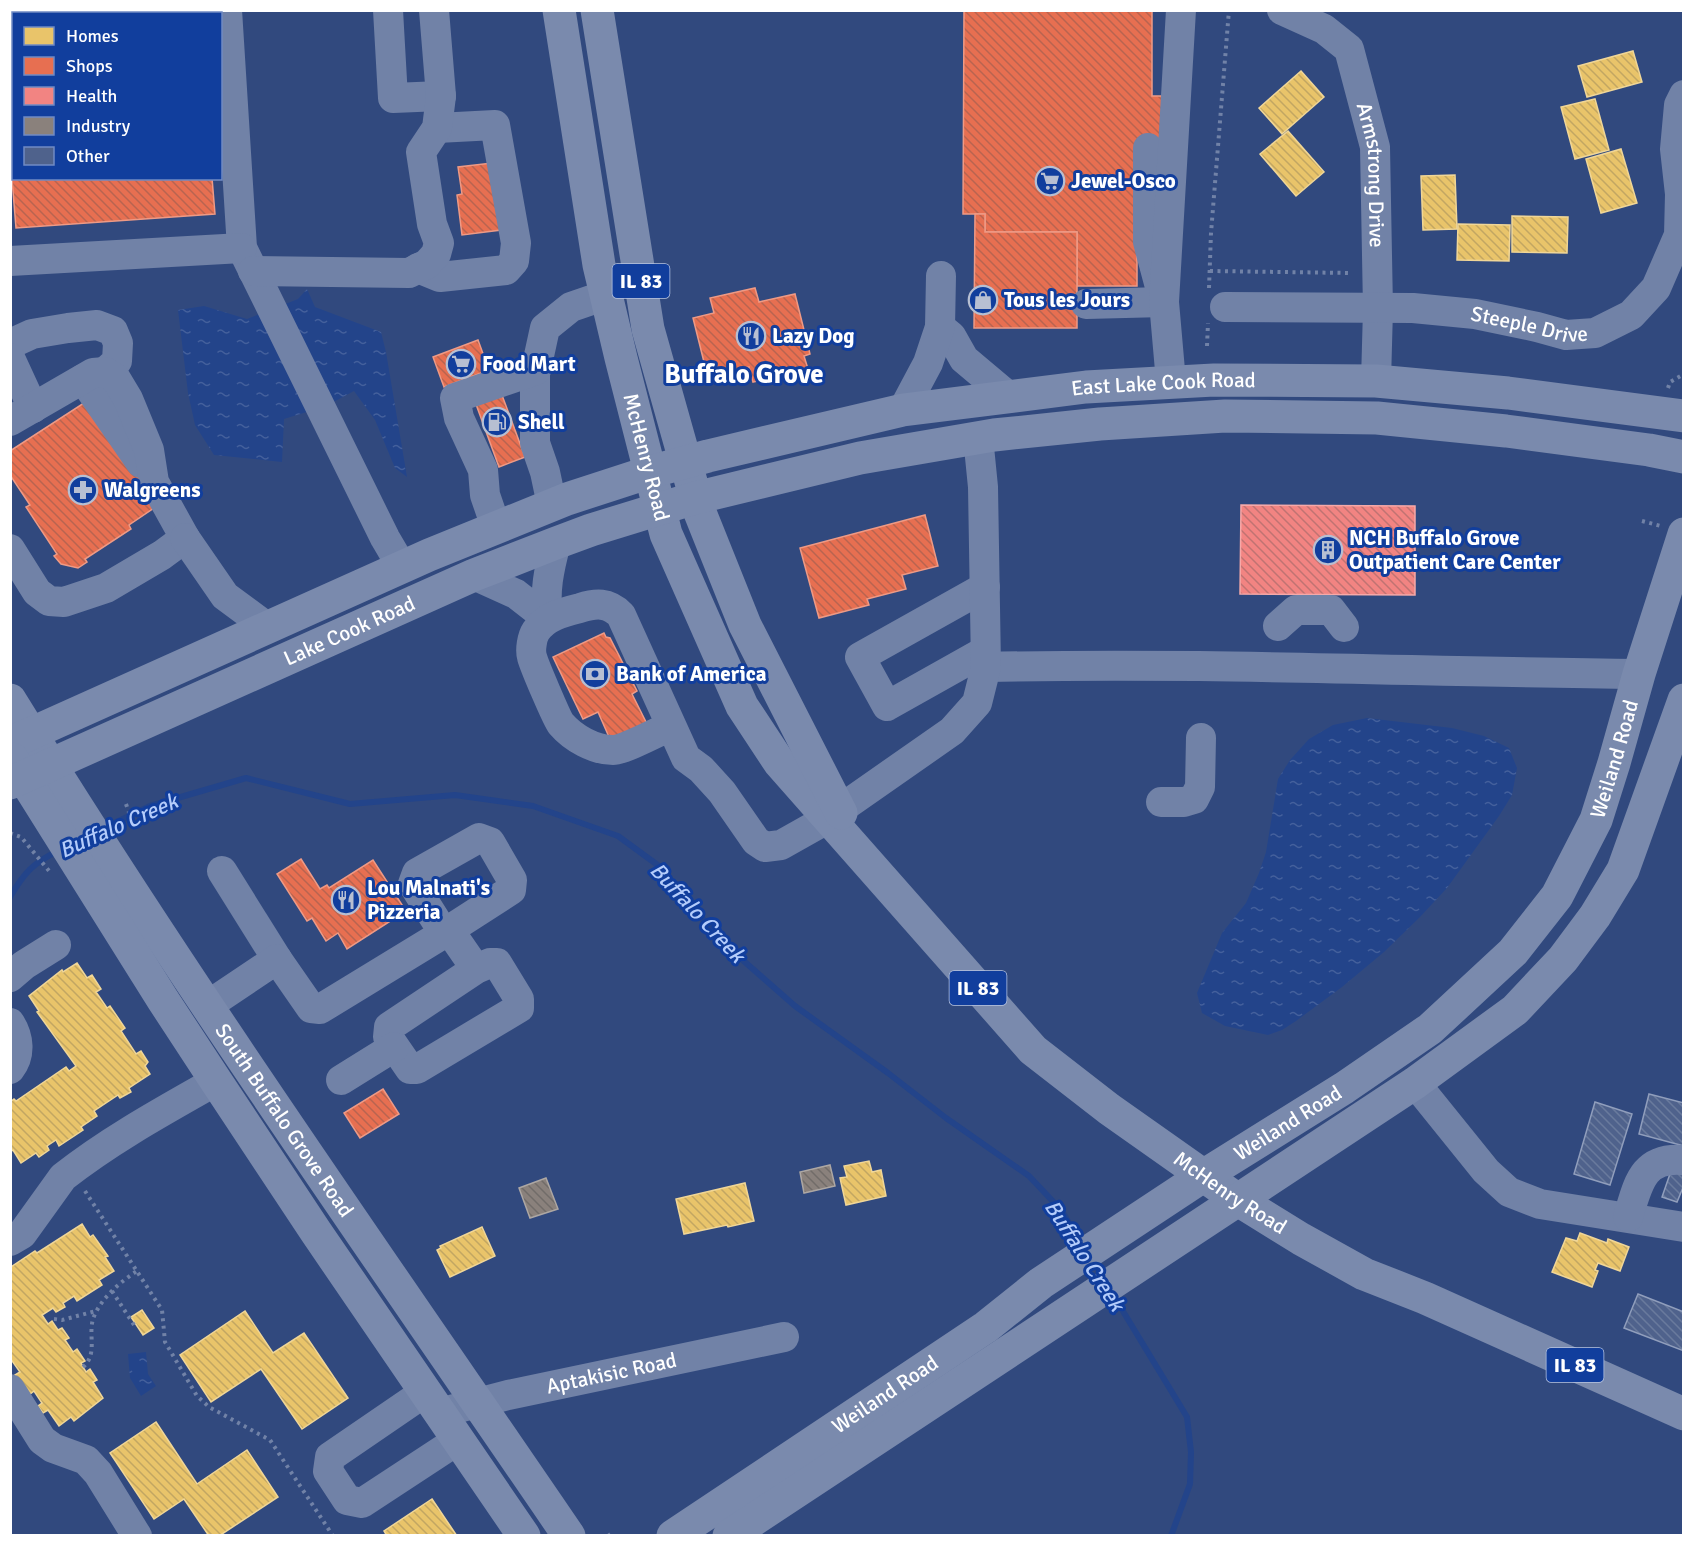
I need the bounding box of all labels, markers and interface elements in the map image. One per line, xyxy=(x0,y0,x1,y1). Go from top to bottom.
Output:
legend xyxy=(12,12,222,180)
text: Homes xyxy=(66,25,119,47)
text: Shops xyxy=(66,55,113,77)
text: Health xyxy=(66,85,117,107)
street label: Armstrong Drive xyxy=(1351,100,1390,248)
text: Industry xyxy=(66,115,131,137)
text: Other xyxy=(66,145,110,167)
supermarket icon: Jewel-Osco xyxy=(1034,165,1066,197)
place label: Jewel-Osco xyxy=(1071,168,1176,194)
road number: IL 83 xyxy=(612,264,670,298)
shop icon: Tous les Jours xyxy=(967,284,999,316)
place label: Tous les Jours xyxy=(1004,287,1130,313)
street label: Steeple Drive xyxy=(1469,300,1589,348)
restaurant icon: Lazy Dog xyxy=(735,320,767,352)
place label: Lazy Dog xyxy=(772,323,854,349)
supermarket icon: Food Mart xyxy=(445,348,477,380)
place label: Food Mart xyxy=(482,351,576,377)
district label: Buffalo Grove xyxy=(664,358,824,391)
street label: East Lake Cook Road xyxy=(1070,367,1256,402)
street label: McHenry Road xyxy=(618,391,675,524)
fuel station icon: Shell xyxy=(481,406,513,438)
place label: Shell xyxy=(518,409,565,435)
pharmacy icon: Walgreens xyxy=(67,474,99,506)
place label: Walgreens xyxy=(104,477,200,503)
place label: NCH Buffalo Grove Outpatient Care Center xyxy=(1349,525,1561,575)
building icon: NCH Buffalo Grove Outpatient Care Center xyxy=(1312,534,1344,566)
street label: Lake Cook Road xyxy=(280,590,419,672)
bank icon: Bank of America xyxy=(579,658,611,690)
place label: Bank of America xyxy=(616,661,767,687)
street label: Weiland Road xyxy=(1584,697,1644,821)
water label: Buffalo Creek xyxy=(55,786,184,864)
water label: Buffalo Creek xyxy=(644,857,752,969)
place label: Lou Malnati's Pizzeria xyxy=(367,875,490,925)
restaurant icon: Lou Malnati's Pizzeria xyxy=(330,884,362,916)
road number: IL 83 xyxy=(950,971,1006,1005)
street label: South Buffalo Grove Road xyxy=(210,1019,359,1222)
street label: Weiland Road xyxy=(1229,1080,1347,1166)
street label: McHenry Road xyxy=(1168,1146,1291,1240)
water label: Buffalo Creek xyxy=(1039,1195,1132,1318)
street label: Aptakisic Road xyxy=(544,1347,679,1400)
road number: IL 83 xyxy=(1546,1348,1604,1382)
street label: Weiland Road xyxy=(827,1350,943,1439)

